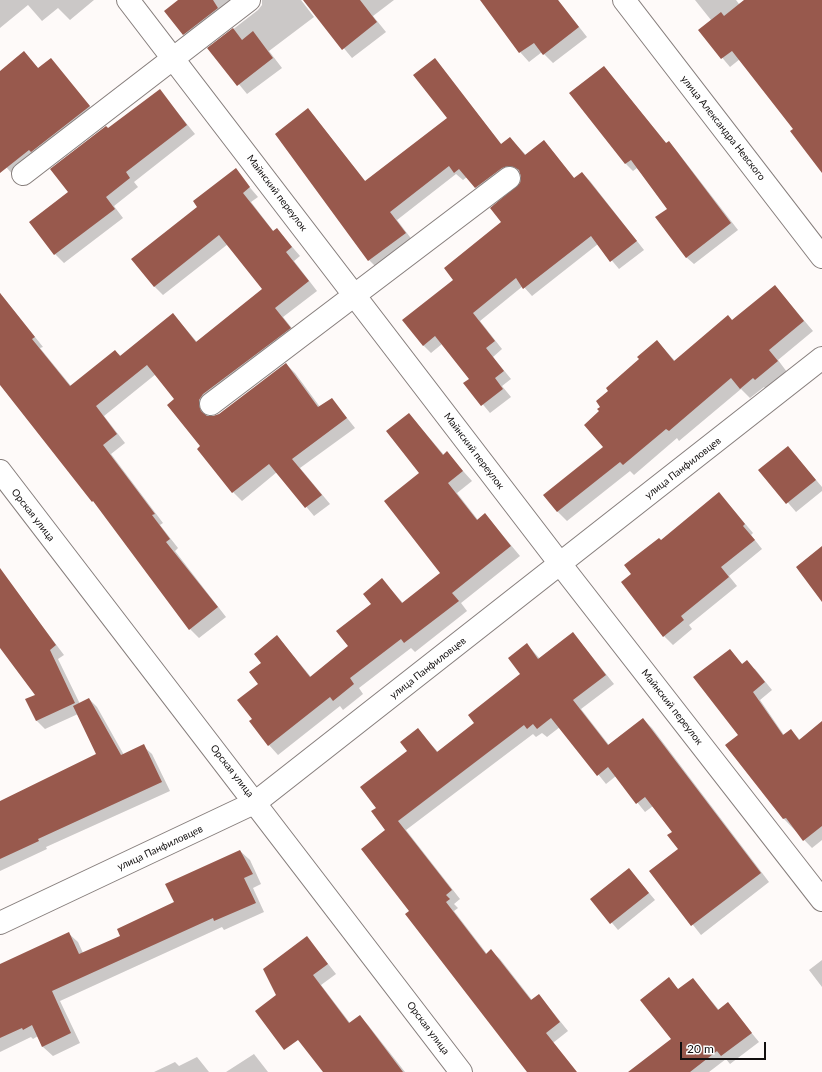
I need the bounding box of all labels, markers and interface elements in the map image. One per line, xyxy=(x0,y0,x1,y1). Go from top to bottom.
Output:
street label: улица Александра Невского xyxy=(678,73,768,183)
street label: Майнский переулок xyxy=(244,152,310,234)
street label: Майнский переулок xyxy=(441,410,507,492)
street label: улица Панфиловцев xyxy=(643,435,723,501)
street label: Орская улица xyxy=(9,486,57,544)
street label: улица Панфиловцев xyxy=(388,635,468,701)
street label: Майнский переулок xyxy=(639,667,705,747)
street label: Орская улица xyxy=(208,742,256,800)
street label: улица Панфиловцев xyxy=(115,823,205,873)
street label: Орская улица xyxy=(404,999,452,1057)
scale bar xyxy=(682,1034,768,1060)
text: 20 m xyxy=(687,1041,714,1056)

